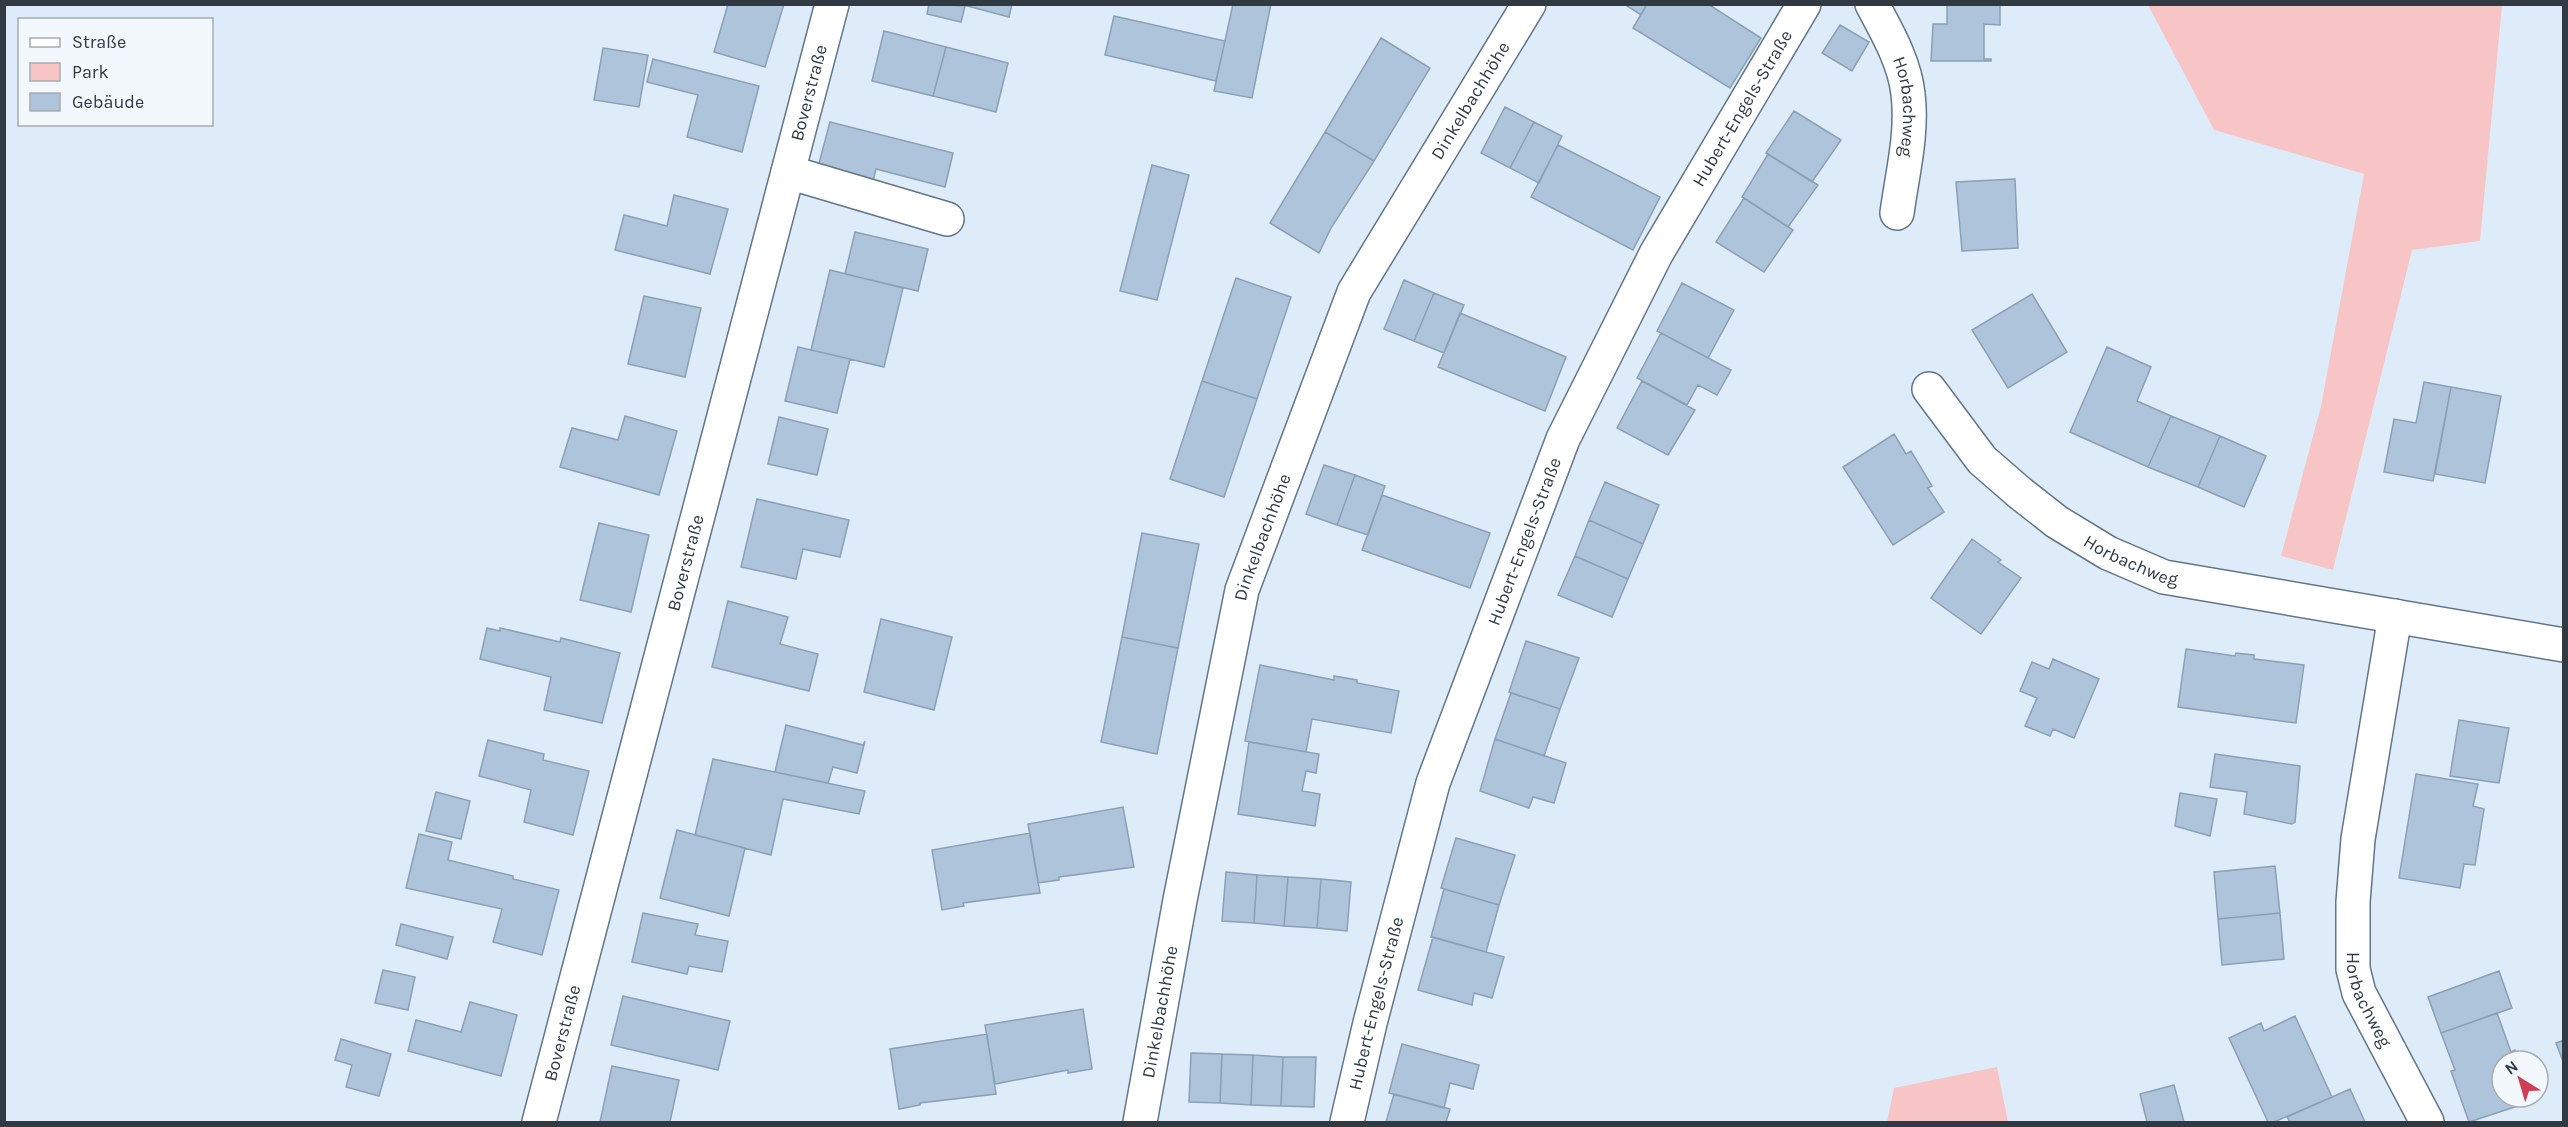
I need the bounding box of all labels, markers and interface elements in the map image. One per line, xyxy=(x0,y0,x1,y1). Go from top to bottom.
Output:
legend xyxy=(18,18,213,126)
street label: Hubert-Engels-Straße xyxy=(1687,26,1797,190)
text: Straße xyxy=(72,31,126,53)
street label: Dinkelbachhöhe xyxy=(1426,38,1515,164)
street label: Boverstraße xyxy=(786,42,832,143)
street label: Horbachweg xyxy=(1888,53,1920,158)
text: Park xyxy=(72,61,109,83)
text: Gebäude xyxy=(72,91,144,113)
street label: Hubert-Engels-Straße xyxy=(1483,454,1566,629)
street label: Dinkelbachhöhe xyxy=(1229,471,1296,603)
street label: Boverstraße xyxy=(662,512,709,613)
street label: Horbachweg xyxy=(2080,530,2180,590)
street label: Hubert-Engels-Straße xyxy=(1344,914,1408,1092)
street label: Dinkelbachhöhe xyxy=(1137,944,1183,1080)
street label: Horbachweg xyxy=(2342,952,2397,1051)
street label: Boverstraße xyxy=(539,982,585,1084)
north arrow xyxy=(2490,1049,2550,1109)
text: N xyxy=(2501,1056,2522,1078)

